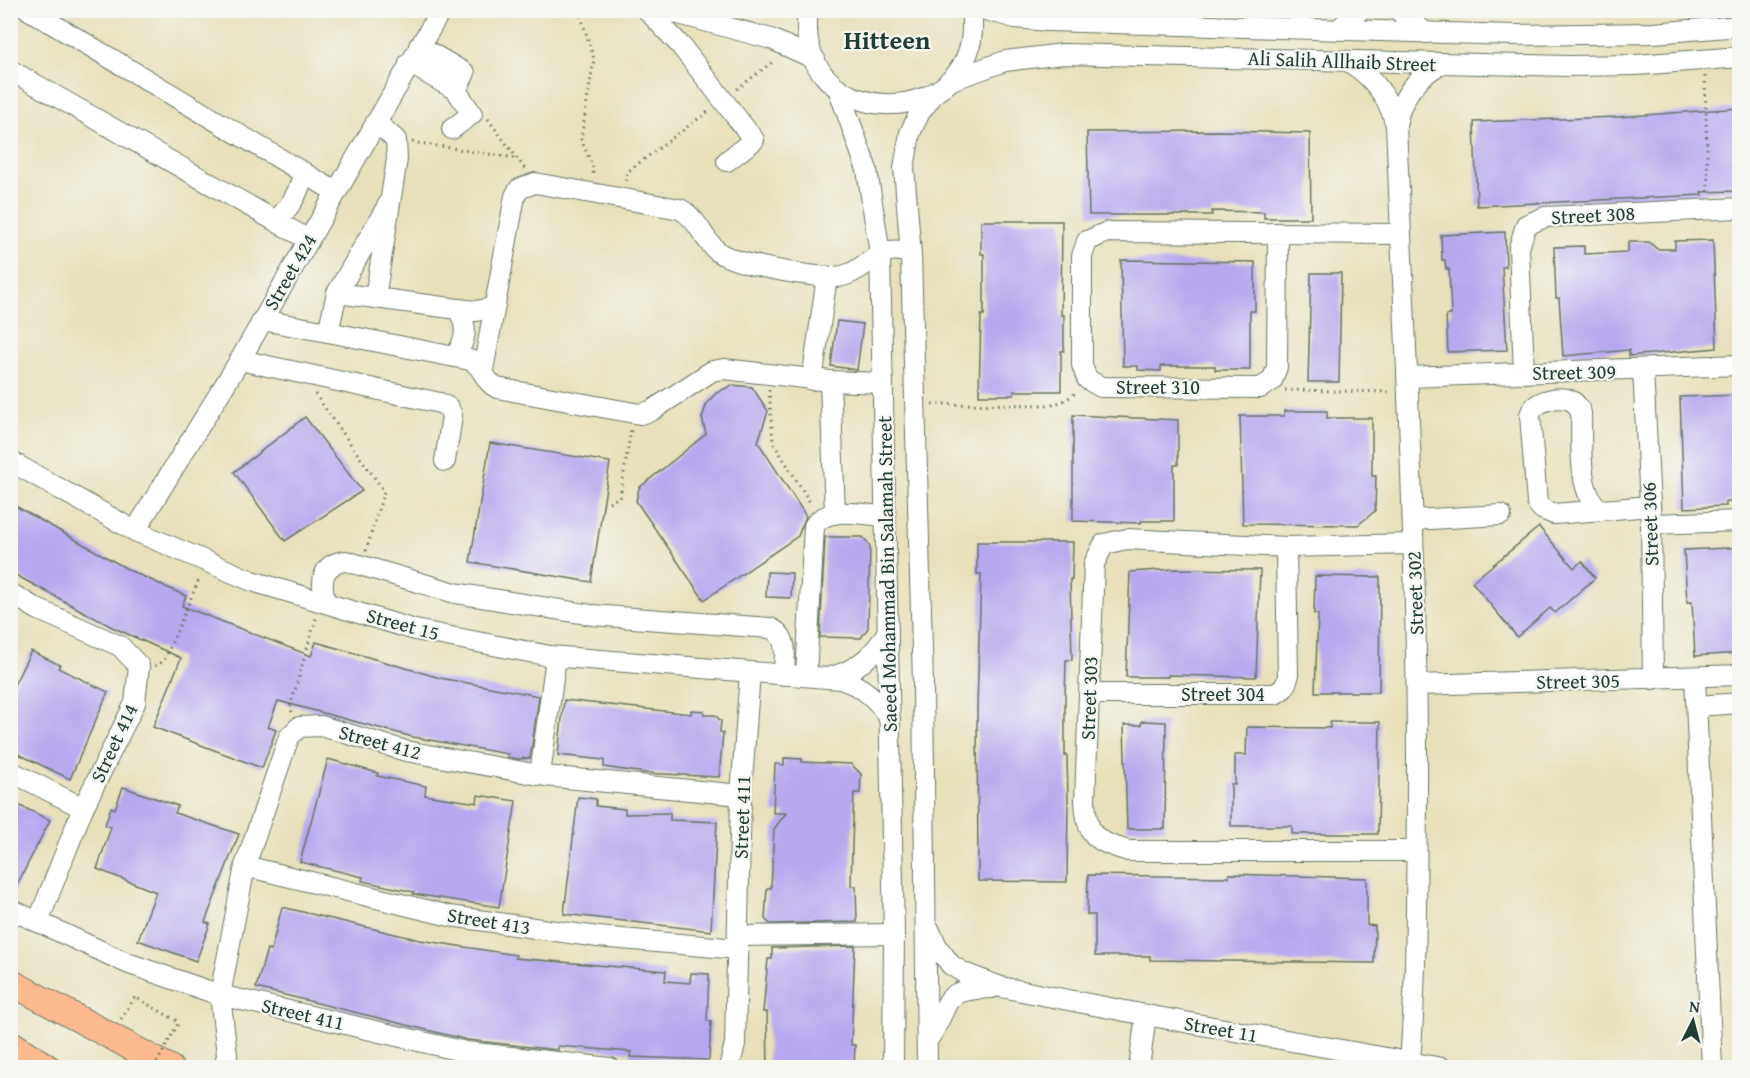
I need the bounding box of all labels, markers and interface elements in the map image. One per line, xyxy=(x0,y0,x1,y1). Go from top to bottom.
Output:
district label: Hitteen xyxy=(844,20,931,59)
street label: Ali Salih Allhaib Street xyxy=(1247,43,1437,78)
street label: Street 308 xyxy=(1550,198,1636,231)
street label: Street 424 xyxy=(256,228,323,315)
street label: Street 309 xyxy=(1532,356,1616,387)
street label: Street 310 xyxy=(1116,372,1200,401)
street label: Saeed Mohammad Bin Salamah Street xyxy=(869,416,904,732)
street label: Street 306 xyxy=(1634,482,1665,566)
street label: Street 302 xyxy=(1399,551,1430,635)
street label: Street 15 xyxy=(364,600,443,647)
street label: Street 303 xyxy=(1073,656,1104,740)
street label: Street 305 xyxy=(1536,665,1620,696)
street label: Street 304 xyxy=(1181,679,1265,708)
street label: Street 414 xyxy=(83,699,144,787)
street label: Street 412 xyxy=(336,717,424,766)
street label: Street 411 xyxy=(726,775,757,859)
street label: Street 413 xyxy=(445,900,533,941)
street label: Street 411 xyxy=(259,990,347,1037)
north arrow xyxy=(1663,991,1723,1051)
text: N xyxy=(1688,994,1701,1019)
street label: Street 11 xyxy=(1182,1008,1260,1049)

